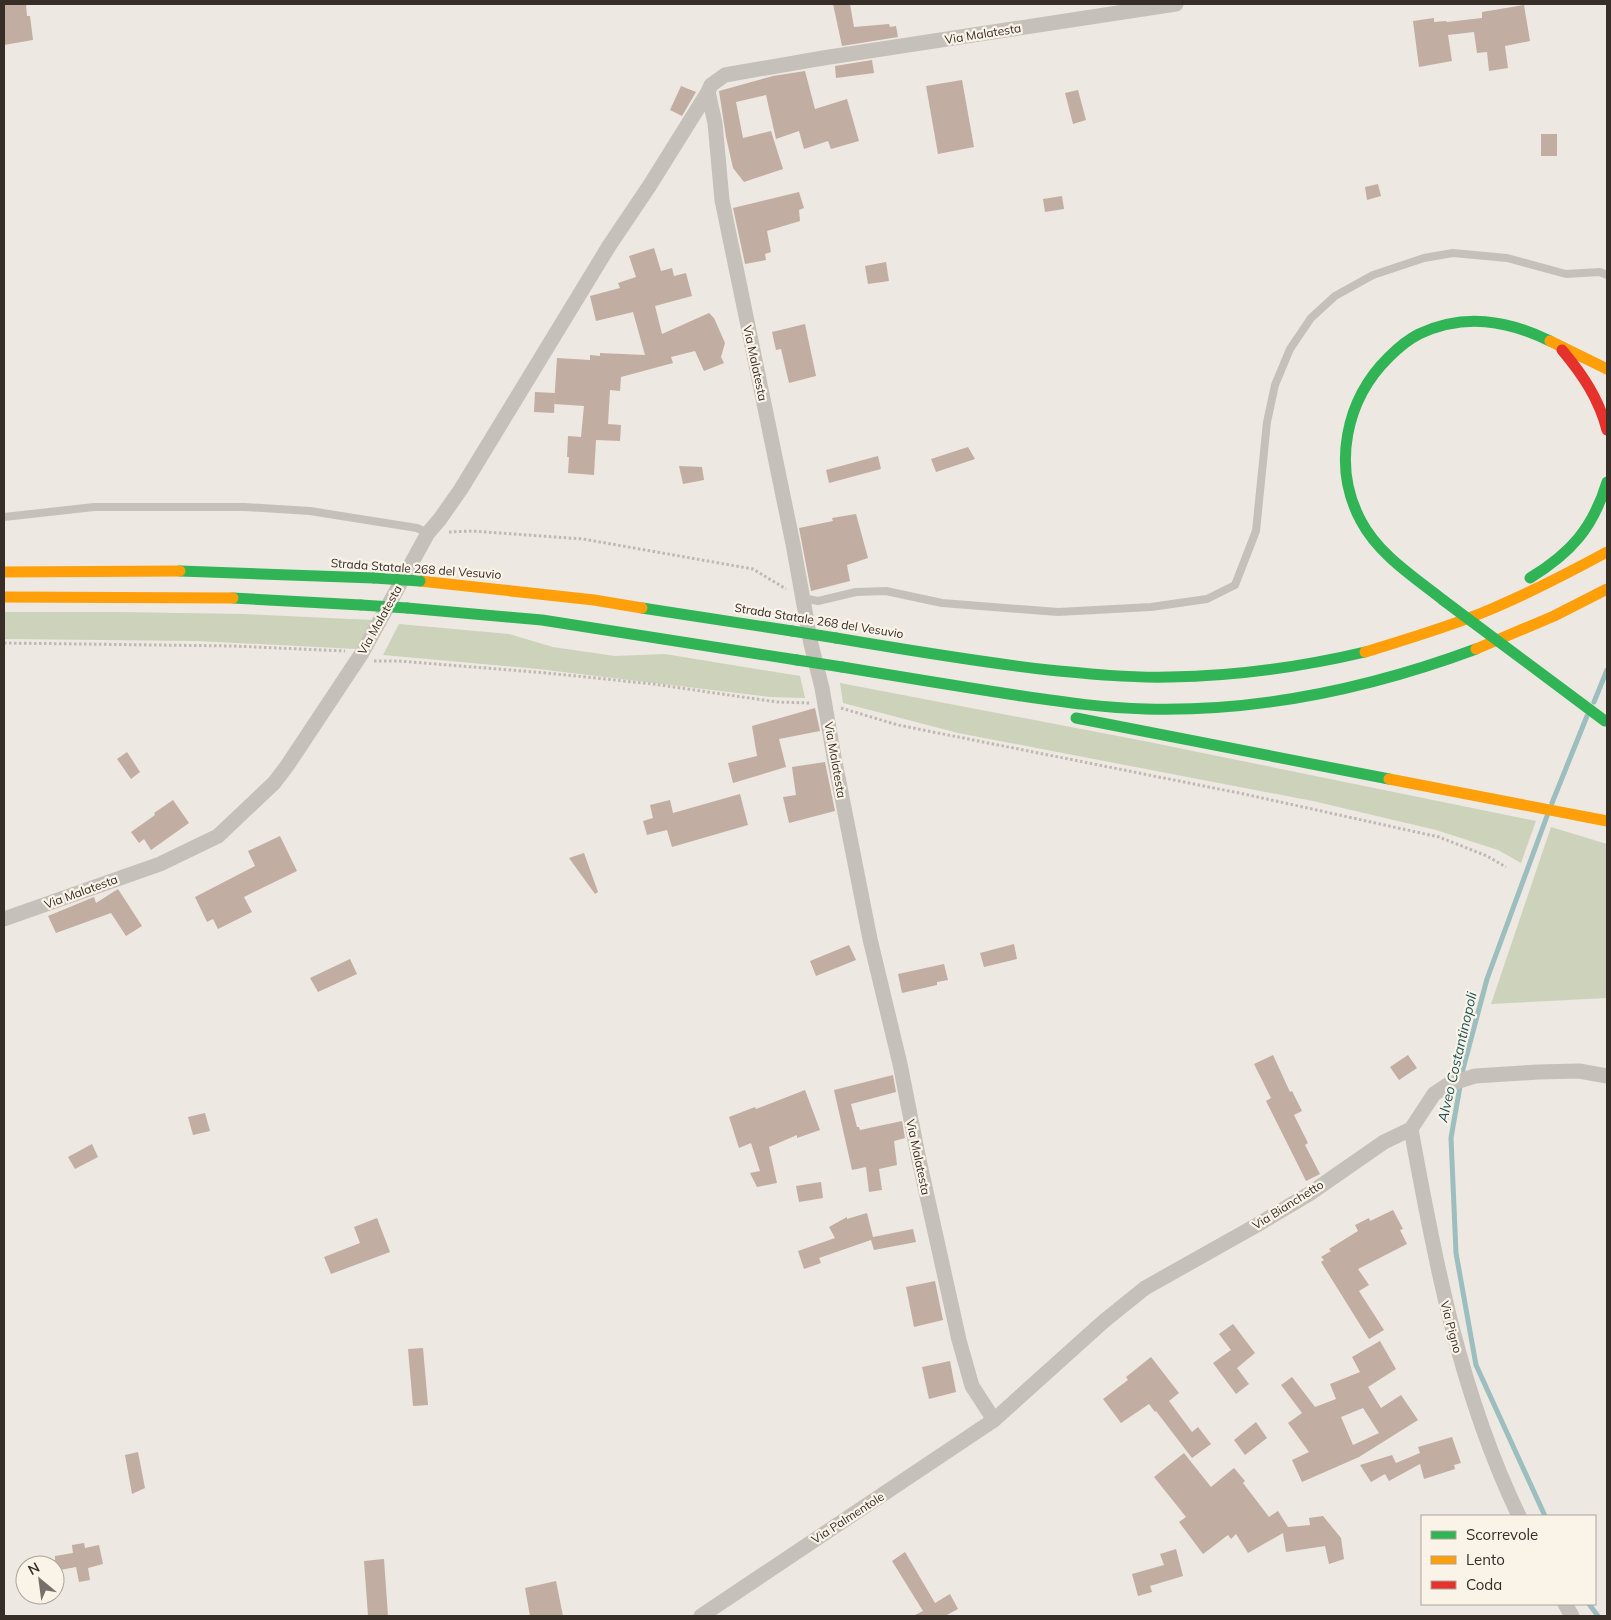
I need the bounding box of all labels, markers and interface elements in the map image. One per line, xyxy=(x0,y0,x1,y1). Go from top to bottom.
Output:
street label: Via Malatesta xyxy=(944,20,1022,47)
street label: Via Malatesta xyxy=(740,324,771,402)
street label: Strada Statale 268 del Vesuvio xyxy=(330,555,502,582)
street label: Via Malatesta xyxy=(354,582,405,657)
street label: Strada Statale 268 del Vesuvio xyxy=(733,600,905,641)
street label: Via Malatesta xyxy=(821,721,850,799)
street label: Via Malatesta xyxy=(42,871,120,912)
water label: Alveo Costantinopoli xyxy=(1433,989,1481,1125)
street label: Via Malatesta xyxy=(903,1118,934,1196)
street label: Via Bianchetto xyxy=(1249,1177,1326,1232)
street label: Via Pigno xyxy=(1437,1299,1466,1355)
street label: Via Palmentole xyxy=(809,1489,887,1547)
legend xyxy=(1421,1515,1596,1605)
text: Scorrevole xyxy=(1466,1525,1538,1544)
text: Lento xyxy=(1466,1550,1505,1569)
north arrow xyxy=(15,1555,65,1605)
text: N xyxy=(25,1558,43,1579)
text: Coda xyxy=(1466,1575,1502,1594)

